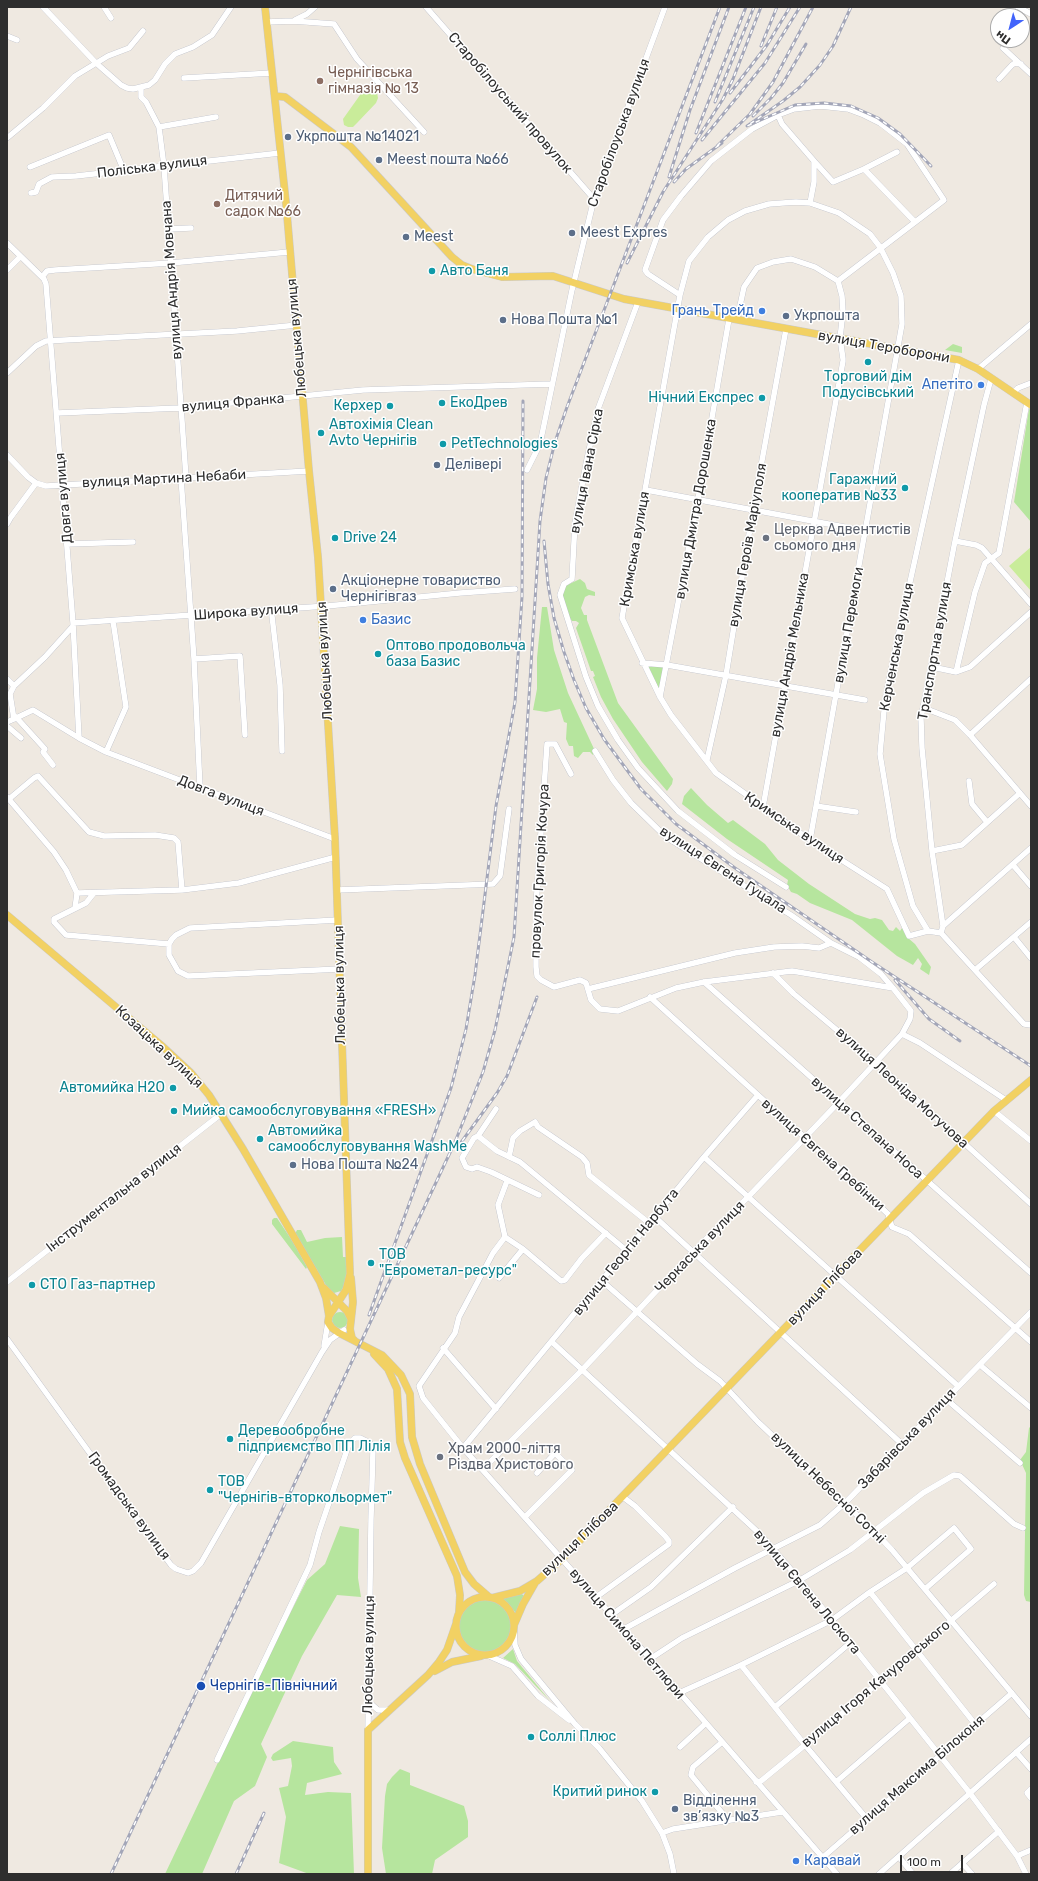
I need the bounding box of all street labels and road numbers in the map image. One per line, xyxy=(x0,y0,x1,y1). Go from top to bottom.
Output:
street label: Старобілоуський провулок xyxy=(444,29,576,177)
street label: Старобілоуська вулиця xyxy=(584,56,654,210)
street label: Поліська вулиця xyxy=(96,152,208,182)
street label: вулиця Андрія Мовчана xyxy=(158,200,186,360)
street label: Любецька вулиця xyxy=(283,278,311,398)
street label: вулиця Тероборони xyxy=(817,327,951,367)
street label: вулиця Франка xyxy=(181,390,285,416)
street label: вулиця Івана Сірка xyxy=(567,407,607,535)
street label: вулиця Дмитра Дорошенка xyxy=(672,417,720,601)
street label: Довга вулиця xyxy=(52,452,76,544)
street label: вулиця Героїв Маріуполя xyxy=(725,462,771,628)
street label: вулиця Мартина Небаби xyxy=(81,466,247,492)
street label: Кримська вулиця xyxy=(617,490,653,608)
street label: вулиця Перемоги xyxy=(831,566,867,684)
street label: вулиця Андрія Мельника xyxy=(767,571,813,739)
street label: Керченська вулиця xyxy=(876,581,918,713)
street label: Транспортна вулиця xyxy=(915,581,955,721)
street label: Широка вулиця xyxy=(193,600,299,624)
street label: Любецька вулиця xyxy=(313,601,337,721)
street label: Довга вулиця xyxy=(176,772,266,820)
street label: провулок Григорія Кочура xyxy=(527,783,553,959)
street label: Кримська вулиця xyxy=(741,788,847,868)
street label: вулиця Євгена Гуцала xyxy=(656,823,790,917)
street label: Любецька вулиця xyxy=(331,925,349,1045)
street label: Козацька вулиця xyxy=(112,1002,206,1092)
street label: вулиця Леоніда Могучова xyxy=(832,1024,972,1152)
street label: вулиця Степана Носа xyxy=(808,1073,926,1183)
street label: вулиця Євгена Гребінки xyxy=(758,1095,888,1215)
street label: Інструментальна вулиця xyxy=(43,1140,185,1256)
street label: вулиця Георгія Нарбута xyxy=(570,1185,682,1319)
street label: Черкаська вулиця xyxy=(652,1197,748,1297)
street label: вулиця Глібова xyxy=(784,1245,866,1329)
street label: Забарівська вулиця xyxy=(855,1385,959,1493)
street label: вулиця Небесної Сотні xyxy=(767,1429,889,1547)
street label: Громадська вулиця xyxy=(84,1449,174,1563)
street label: вулиця Глібова xyxy=(538,1498,622,1580)
street label: вулиця Євгена Лоскота xyxy=(750,1526,864,1658)
street label: вулиця Симона Петлюри xyxy=(566,1565,688,1703)
street label: Любецька вулиця xyxy=(360,1595,378,1715)
street label: вулиця Ігоря Качуровського xyxy=(798,1617,954,1751)
street label: вулиця Максима Білоконя xyxy=(846,1711,988,1839)

